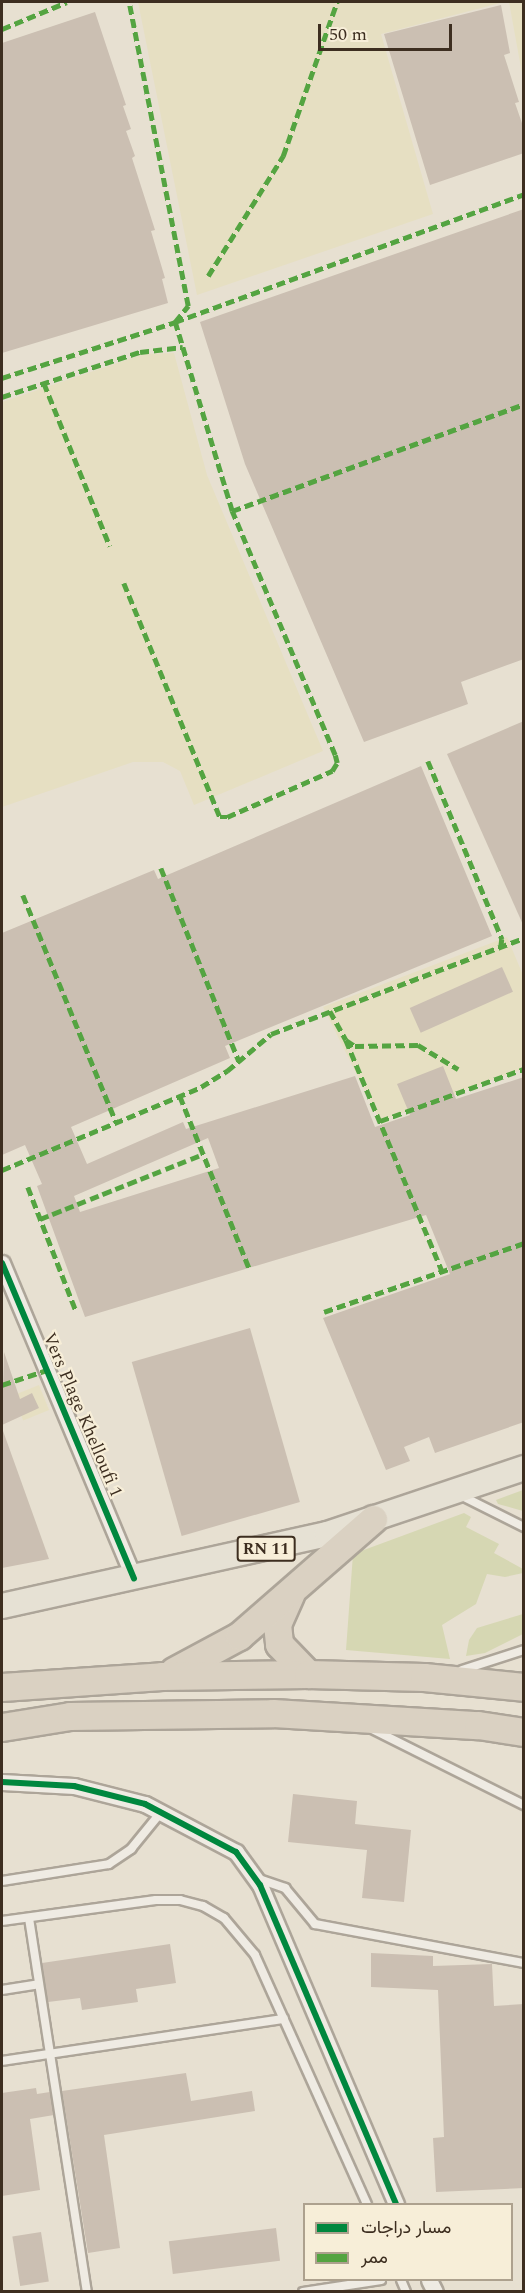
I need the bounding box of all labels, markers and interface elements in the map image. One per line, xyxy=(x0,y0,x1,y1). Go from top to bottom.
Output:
scale bar xyxy=(321,12,454,50)
text: 50 m xyxy=(329,21,367,48)
street label: Vers Plage Khelloufi 1 xyxy=(38,1330,126,1500)
road number: RN 11 xyxy=(236,1536,296,1562)
legend xyxy=(303,2203,513,2281)
text: مسار دراجات xyxy=(361,2214,451,2241)
text: ممر xyxy=(361,2244,388,2271)

